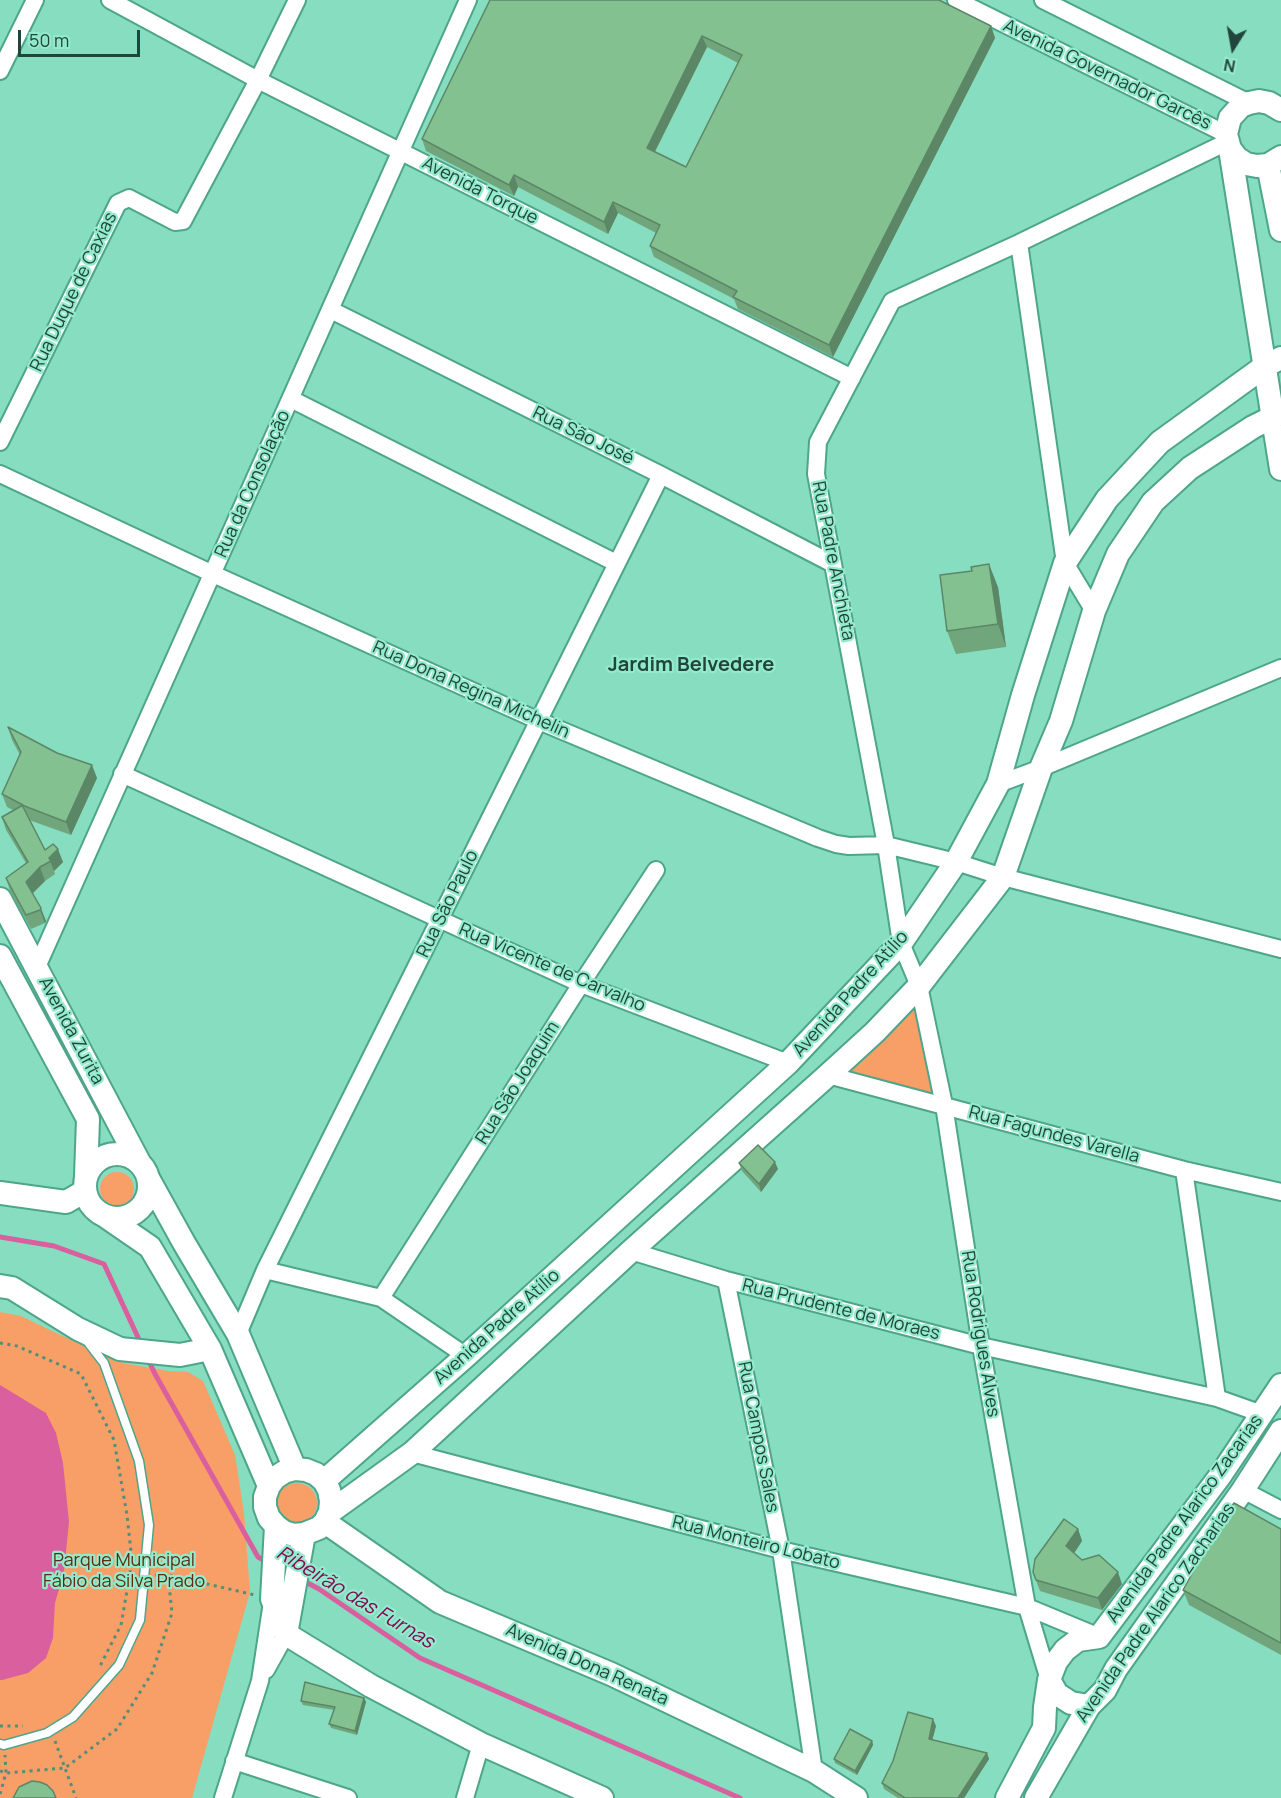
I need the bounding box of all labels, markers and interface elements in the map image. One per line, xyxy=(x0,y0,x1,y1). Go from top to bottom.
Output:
street label: Avenida Governador Garcês xyxy=(1000,15,1214,135)
scale bar xyxy=(21,18,142,56)
north arrow xyxy=(1203,18,1263,78)
text: 50 m xyxy=(29,28,69,52)
text: N xyxy=(1222,54,1237,78)
street label: Avenida Torque xyxy=(418,153,542,229)
street label: Rua Duque de Caxias xyxy=(26,209,122,375)
street label: Rua São José xyxy=(529,402,637,470)
street label: Rua da Consolação xyxy=(211,407,295,561)
street label: Rua Padre Anchieta xyxy=(807,480,859,642)
street label: Rua Dona Regina Michelin xyxy=(369,637,573,743)
district label: Jardim Belvedere xyxy=(608,653,774,677)
street label: Rua São Paulo xyxy=(413,847,483,961)
street label: Rua Vicente de Carvalho xyxy=(456,919,648,1017)
street label: Avenida Padre Atílio xyxy=(789,927,913,1061)
street label: Avenida Zurita xyxy=(34,974,108,1088)
street label: Rua São Joaquim xyxy=(472,1018,564,1148)
street label: Rua Fagundes Varella xyxy=(966,1102,1142,1168)
street label: Rua Rodrigues Alves xyxy=(956,1249,1004,1419)
street label: Avenida Padre Atílio xyxy=(430,1265,564,1389)
street label: Rua Prudente de Moraes xyxy=(740,1275,942,1345)
street label: Rua Campos Sales xyxy=(733,1360,783,1514)
street label: Avenida Padre Alarico Zacarias xyxy=(1102,1411,1268,1627)
street label: Avenida Padre Alarico Zacharias xyxy=(1072,1499,1240,1727)
street label: Rua Monteiro Lobato xyxy=(670,1512,842,1574)
water label: Ribeirão das Furnas xyxy=(272,1542,438,1654)
park label: Parque Municipal Fábio da Silva Prado xyxy=(43,1550,205,1592)
street label: Avenida Dona Renata xyxy=(502,1619,672,1711)

